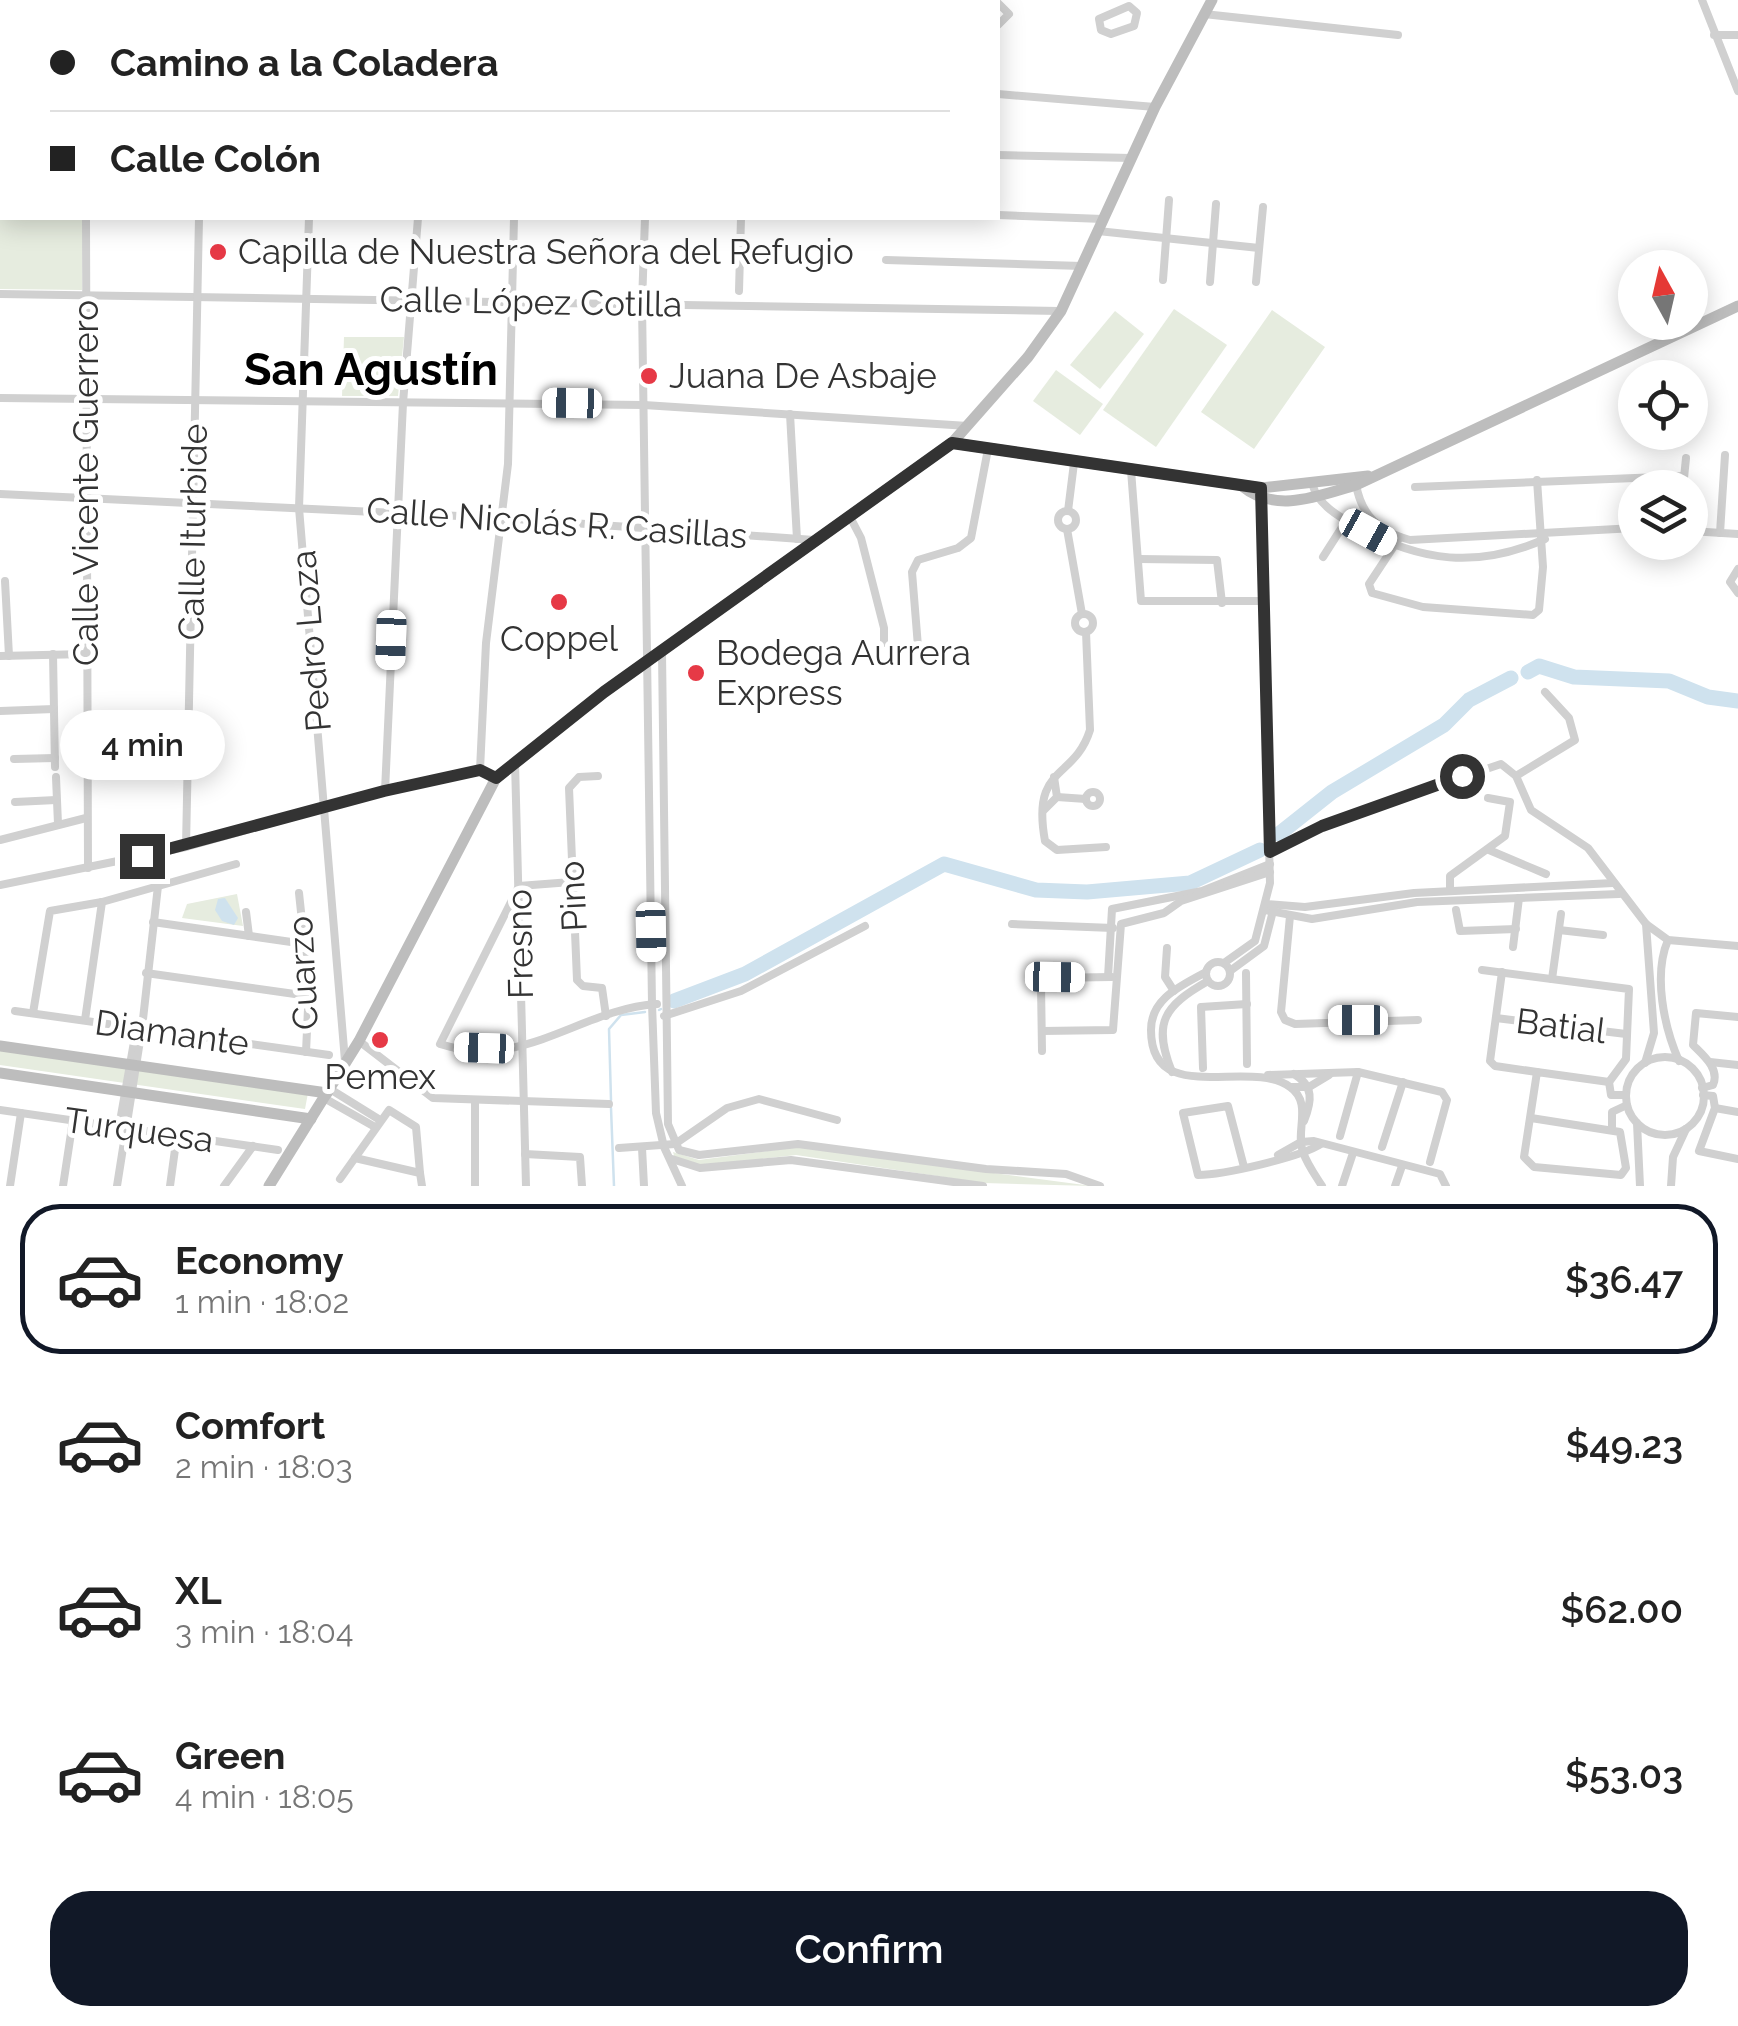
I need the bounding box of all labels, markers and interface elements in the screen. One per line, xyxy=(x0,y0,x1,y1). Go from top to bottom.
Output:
text: Camino a la Coladera xyxy=(110,40,499,85)
text: Calle Colón xyxy=(110,136,321,181)
place label: Capilla de Nuestra Señora del Refugio xyxy=(238,231,854,272)
marker: Capilla de Nuestra Señora del Refugio xyxy=(207,241,229,263)
north arrow xyxy=(1618,250,1708,340)
map controls xyxy=(1618,250,1708,560)
street label: Calle López Cotilla xyxy=(379,278,683,325)
street label: Calle Vicente Guerrero xyxy=(65,300,106,666)
district label: San Agustín xyxy=(244,343,498,396)
place label: Juana De Asbaje xyxy=(669,355,937,396)
button: locate xyxy=(1618,360,1708,450)
marker: Juana De Asbaje xyxy=(638,365,660,387)
car xyxy=(542,387,602,419)
street label: Calle Iturbide xyxy=(170,423,215,641)
button: layers xyxy=(1618,470,1708,560)
street label: Calle Nicolás R. Casillas xyxy=(365,489,749,556)
car xyxy=(1334,504,1402,560)
street label: Pedro Loza xyxy=(282,549,339,733)
marker: Coppel xyxy=(548,591,570,613)
car xyxy=(375,609,407,671)
place label: Coppel xyxy=(500,618,619,659)
place label: Bodega Aurrera Express xyxy=(716,632,971,713)
marker: Bodega Aurrera Express xyxy=(685,662,707,684)
callout: 4 min xyxy=(59,711,224,781)
text: 4 min xyxy=(101,726,184,763)
route start xyxy=(1440,754,1485,799)
route end xyxy=(120,834,165,879)
street label: Pino xyxy=(550,860,595,932)
street label: Fresno xyxy=(498,889,541,999)
car xyxy=(635,902,667,962)
street label: Cuarzo xyxy=(279,915,326,1031)
car xyxy=(1025,961,1085,993)
street label: Batial xyxy=(1514,1000,1609,1051)
street label: Diamante xyxy=(92,1001,252,1064)
car xyxy=(1328,1005,1388,1035)
marker: Pemex xyxy=(369,1029,391,1051)
car xyxy=(453,1032,515,1064)
place label: Pemex xyxy=(324,1056,436,1097)
street label: Turquesa xyxy=(62,1099,216,1160)
icon: car xyxy=(55,1234,145,1324)
text: Economy xyxy=(175,1238,344,1283)
text: $36.47 xyxy=(1565,1257,1683,1302)
text: 1 min · 18:02 xyxy=(175,1283,349,1320)
icon: car xyxy=(55,1399,145,1489)
text: Comfort xyxy=(175,1403,325,1448)
text: $49.23 xyxy=(1566,1422,1683,1467)
text: 2 min · 18:03 xyxy=(175,1448,353,1485)
icon: car xyxy=(55,1564,145,1654)
text: XL xyxy=(175,1568,222,1613)
text: $62.00 xyxy=(1560,1587,1683,1632)
text: 3 min · 18:04 xyxy=(175,1613,353,1650)
icon: car xyxy=(55,1729,145,1819)
text: Green xyxy=(175,1733,285,1778)
text: $53.03 xyxy=(1565,1752,1683,1797)
text: 4 min · 18:05 xyxy=(175,1778,354,1815)
button: Confirm xyxy=(50,1891,1688,2006)

